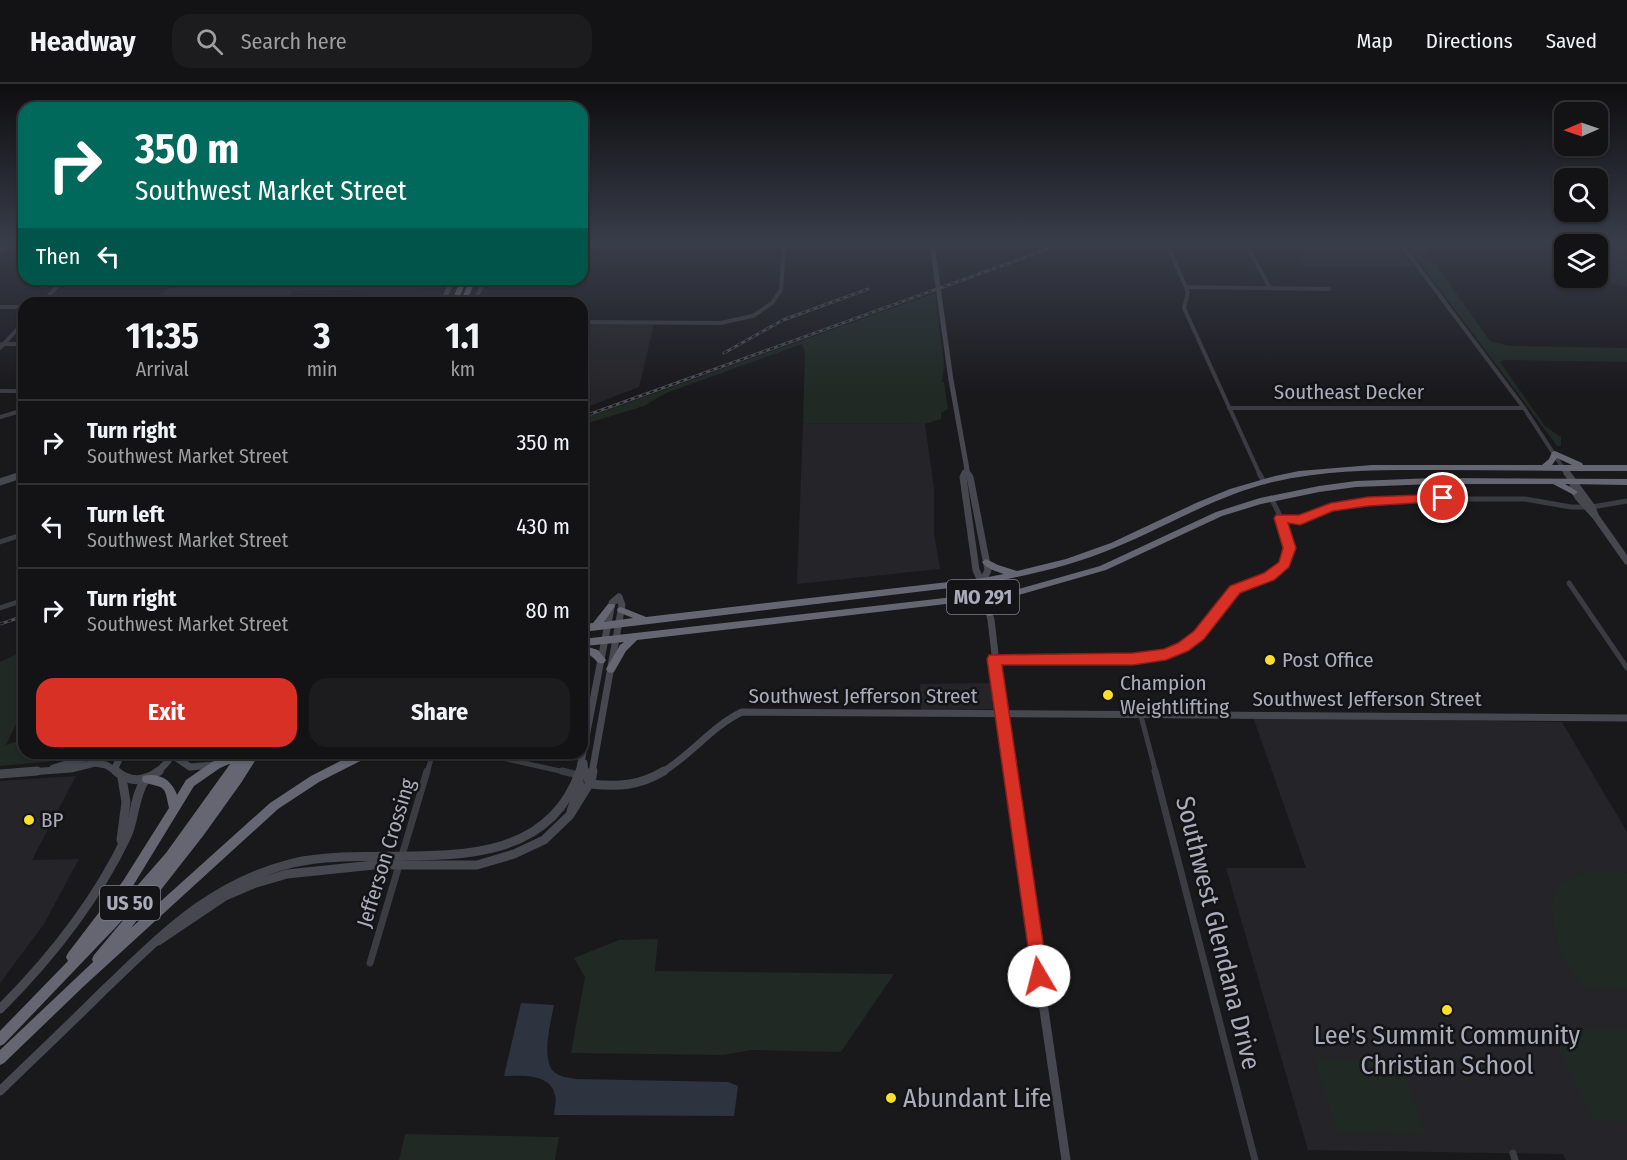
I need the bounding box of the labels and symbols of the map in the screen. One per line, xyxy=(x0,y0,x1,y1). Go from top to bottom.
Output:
north arrow xyxy=(1554,102,1608,156)
street label: Southeast Decker xyxy=(1274,379,1425,405)
pin xyxy=(1417,472,1468,523)
road number: MO 291 xyxy=(947,580,1019,614)
place label: Post Office xyxy=(1282,647,1374,673)
marker: Post Office xyxy=(1263,653,1277,667)
place label: Champion Weightlifting xyxy=(1120,670,1229,720)
street label: Southwest Jefferson Street xyxy=(748,683,978,709)
street label: Southwest Jefferson Street xyxy=(1252,686,1482,712)
marker: Champion Weightlifting xyxy=(1101,688,1115,702)
street label: Jefferson Crossing xyxy=(351,775,421,931)
street label: Southwest Glendana Drive xyxy=(1169,793,1267,1073)
place label: BP xyxy=(41,807,63,833)
marker: BP xyxy=(22,813,36,827)
road number: US 50 xyxy=(100,886,160,920)
position arrow xyxy=(1007,944,1071,1008)
marker: Lee's Summit Community Christian School xyxy=(1440,1003,1454,1017)
place label: Lee's Summit Community Christian School xyxy=(1314,1020,1581,1081)
place label: Abundant Life xyxy=(903,1083,1051,1114)
marker: Abundant Life xyxy=(884,1091,898,1105)

